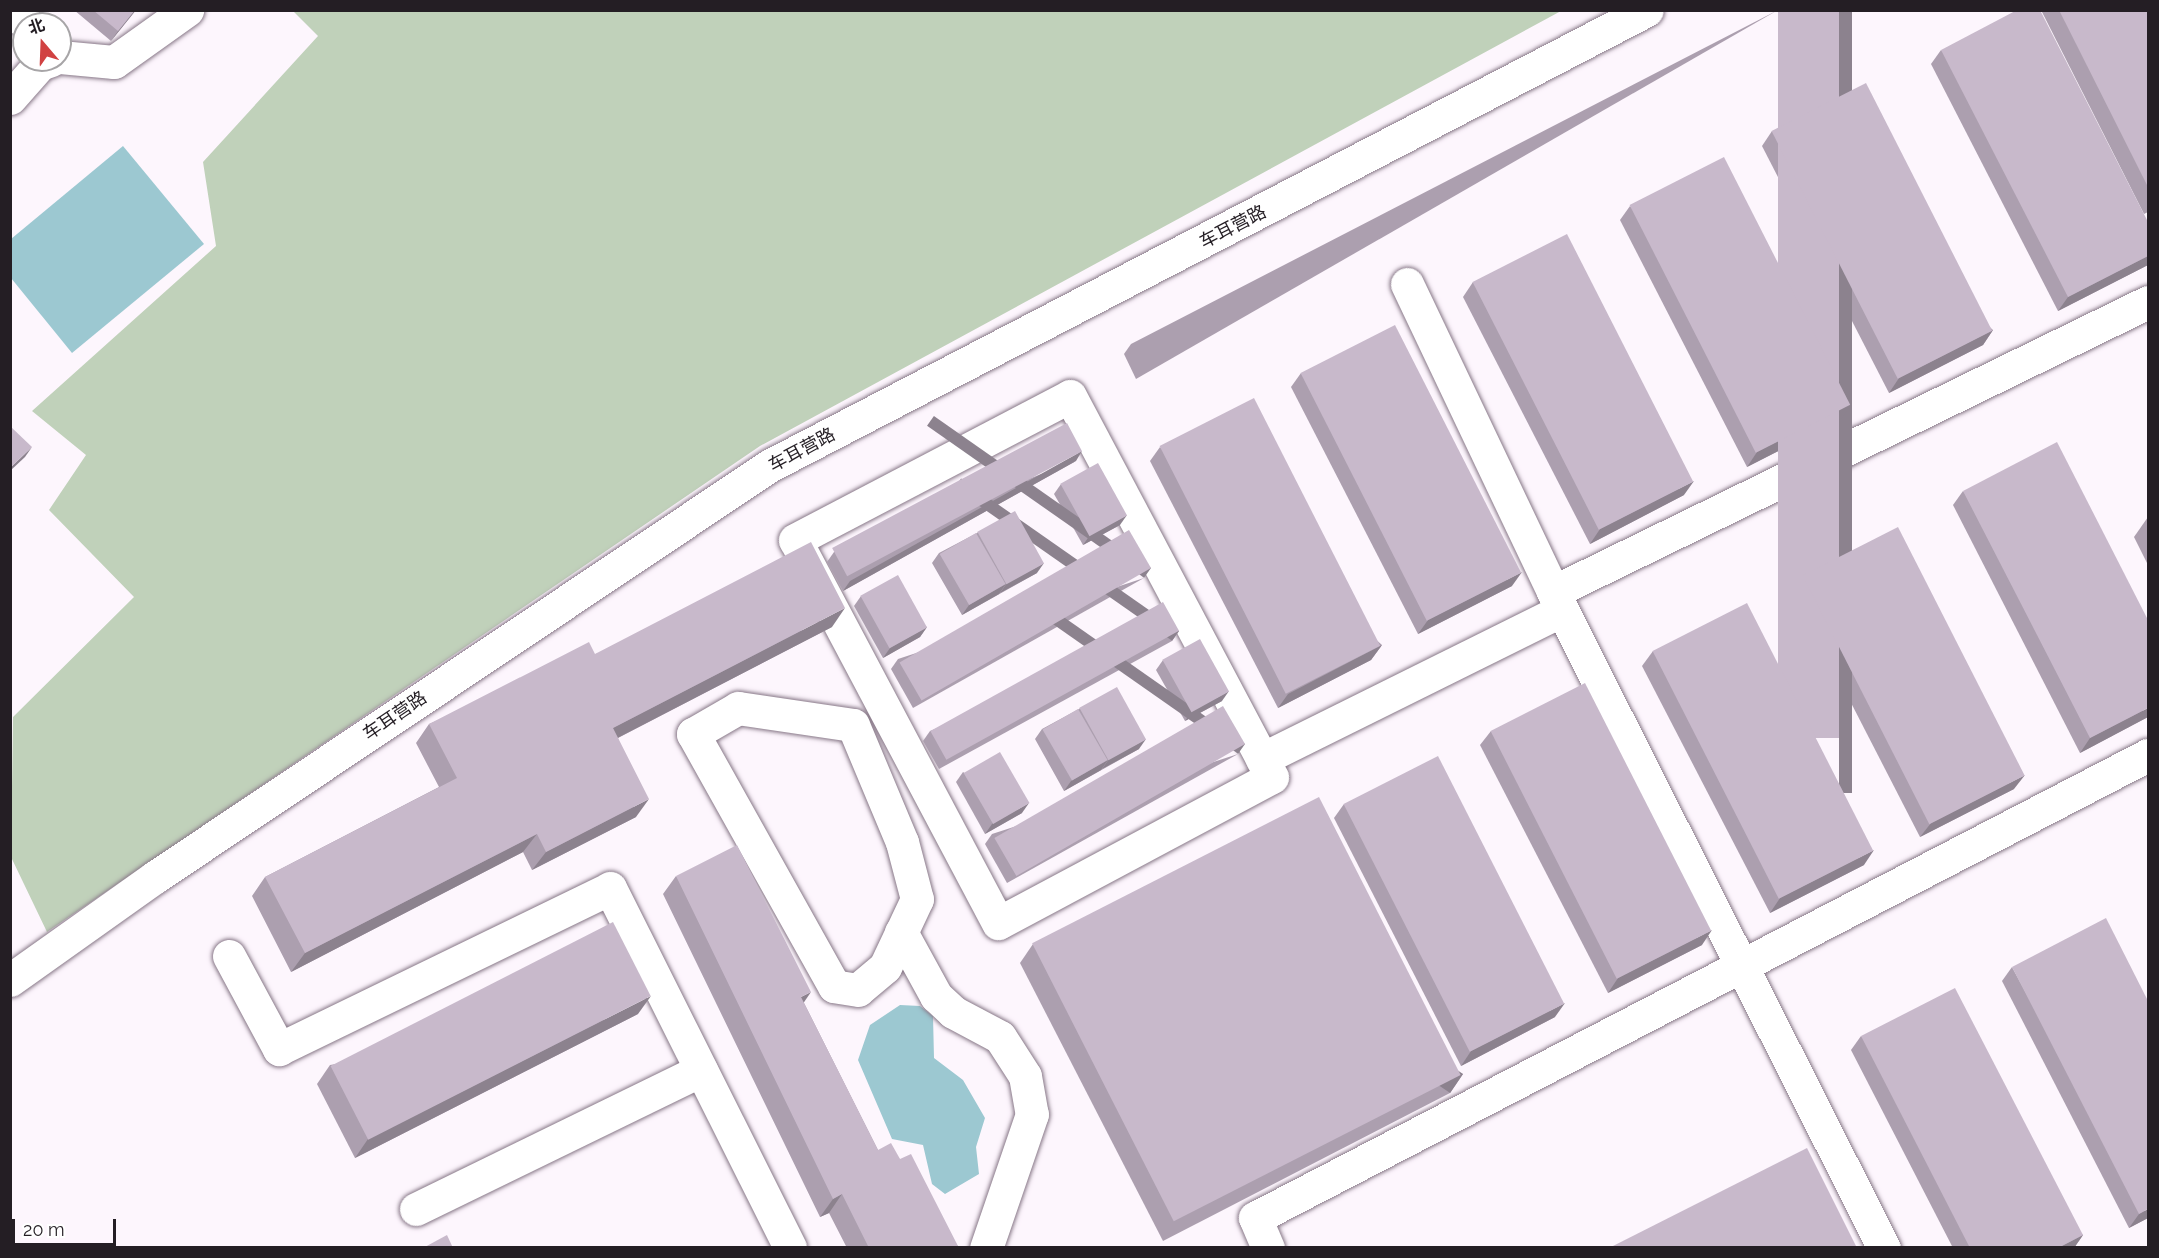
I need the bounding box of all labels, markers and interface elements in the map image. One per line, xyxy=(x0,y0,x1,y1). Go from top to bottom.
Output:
north arrow xyxy=(12,12,72,72)
text: 北 xyxy=(26,15,47,38)
street label: 车耳营路 xyxy=(1196,201,1270,253)
street label: 车耳营路 xyxy=(765,424,839,476)
street label: 车耳营路 xyxy=(359,687,431,745)
scale bar xyxy=(15,1207,118,1245)
text: 20 m xyxy=(23,1219,65,1240)

